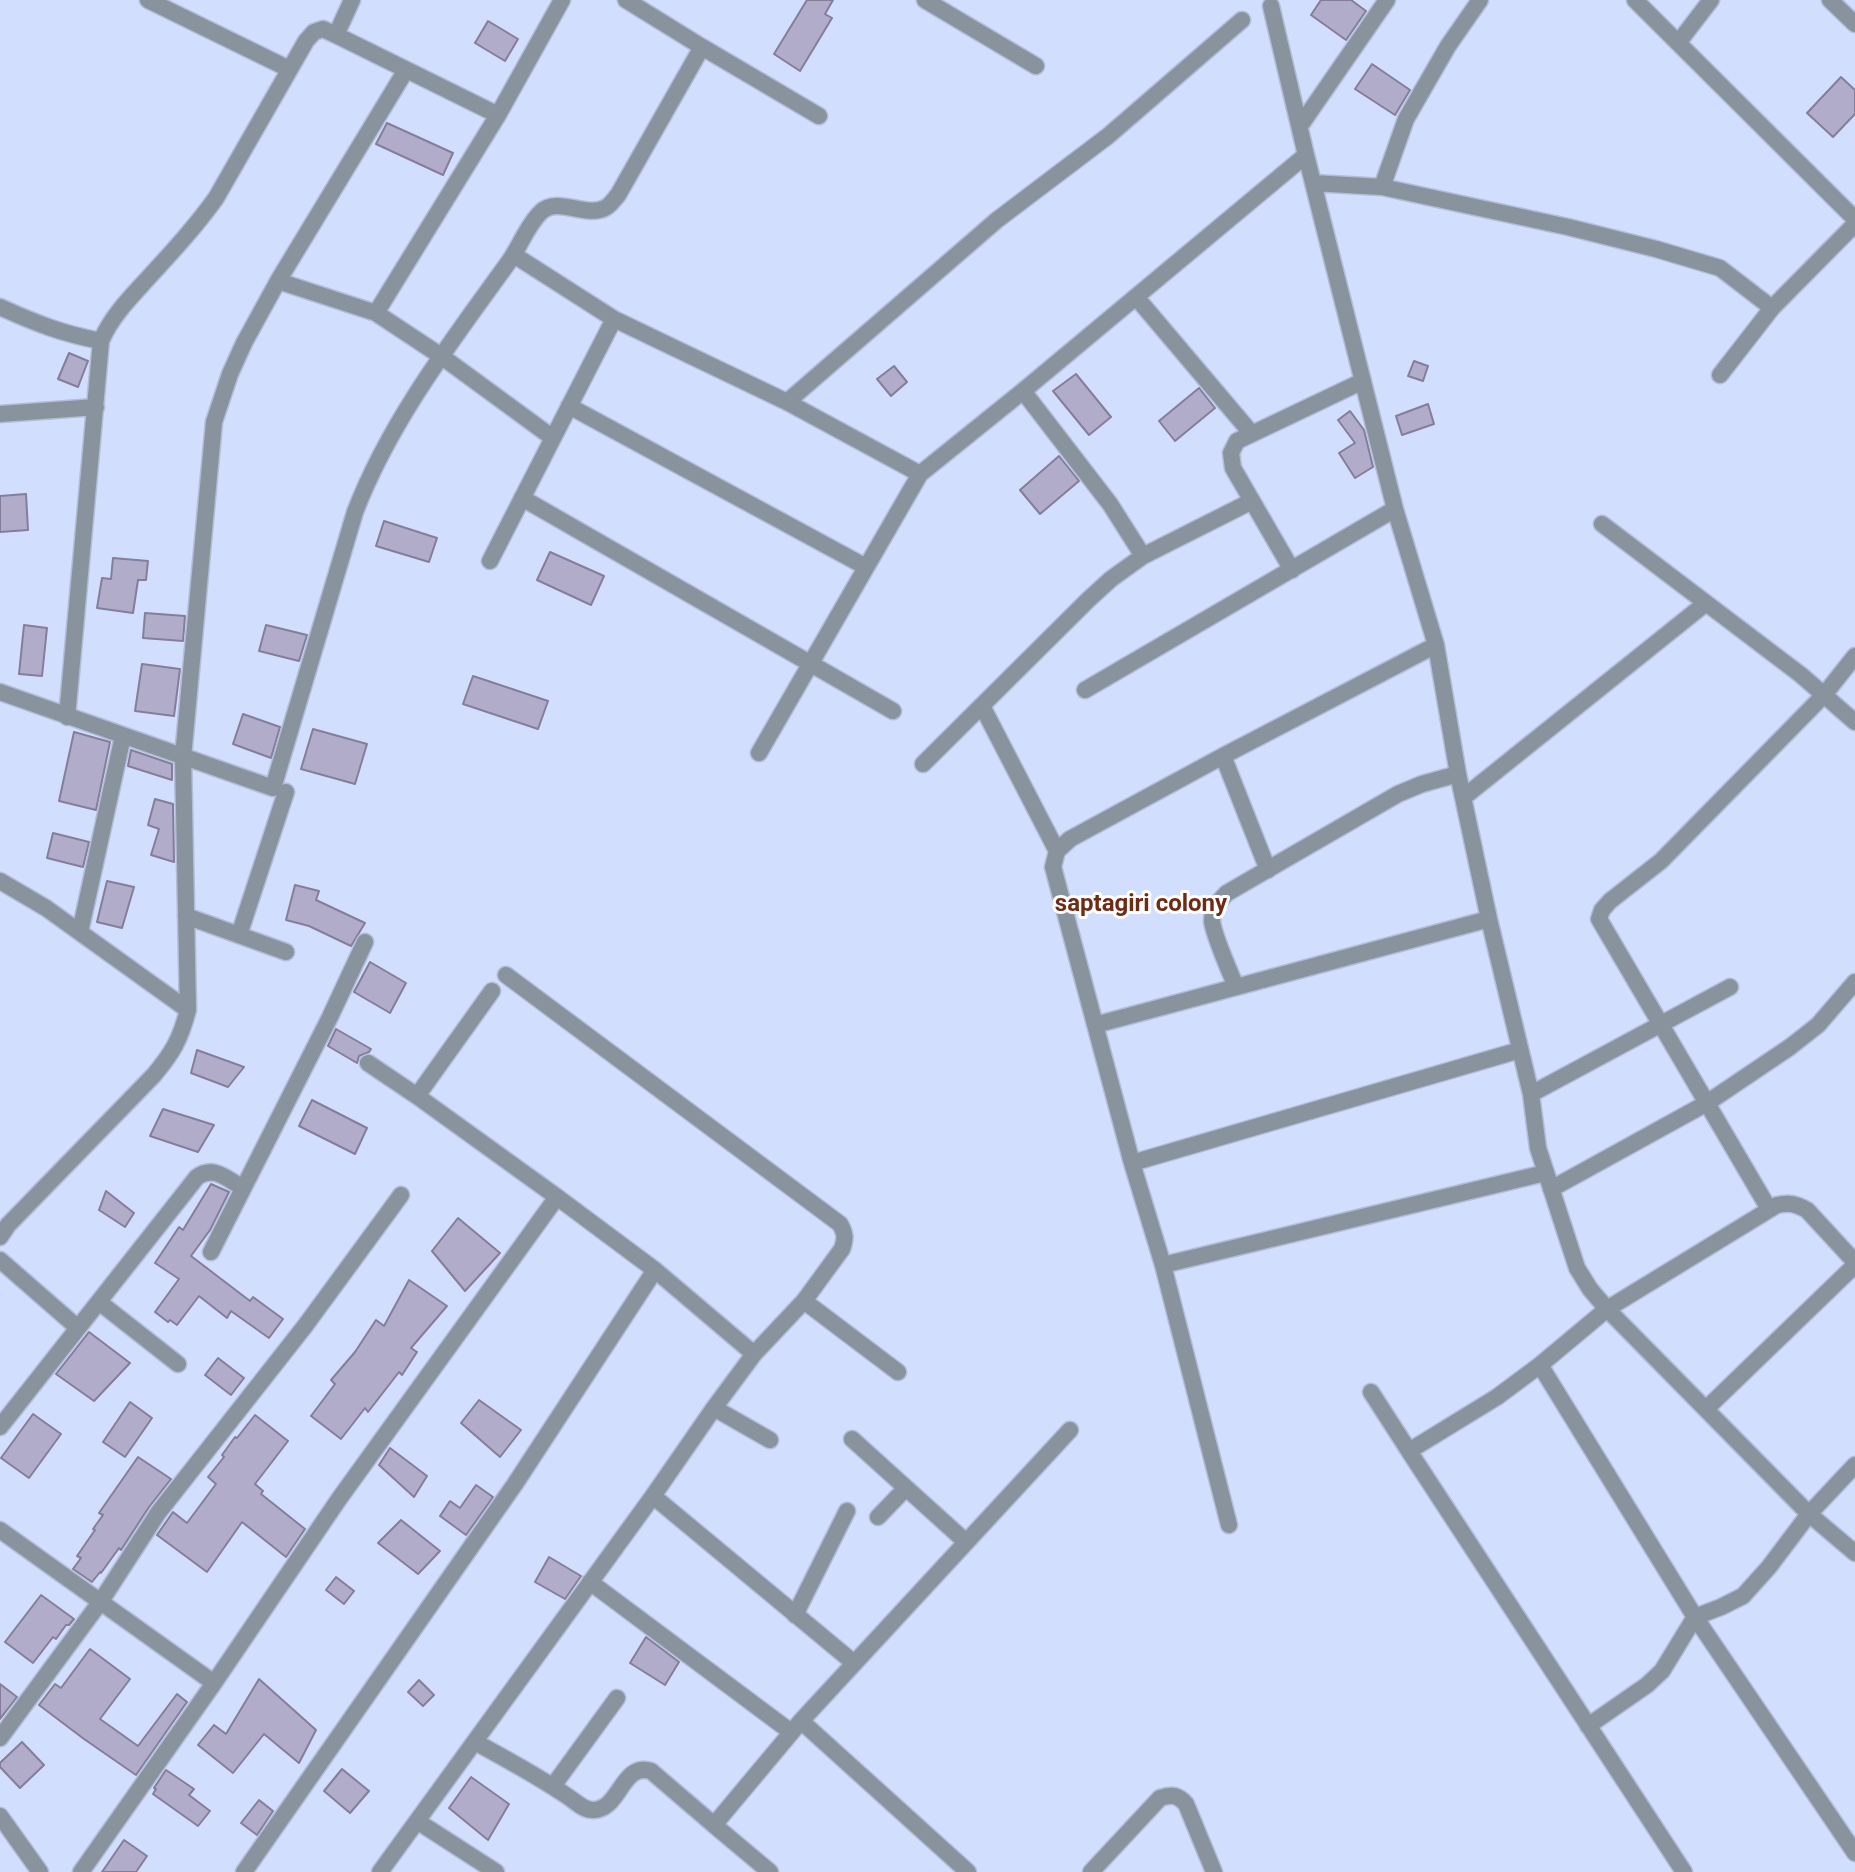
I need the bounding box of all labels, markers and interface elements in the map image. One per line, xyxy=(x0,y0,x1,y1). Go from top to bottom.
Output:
district label: saptagiri colony xyxy=(1055,891,1227,919)

